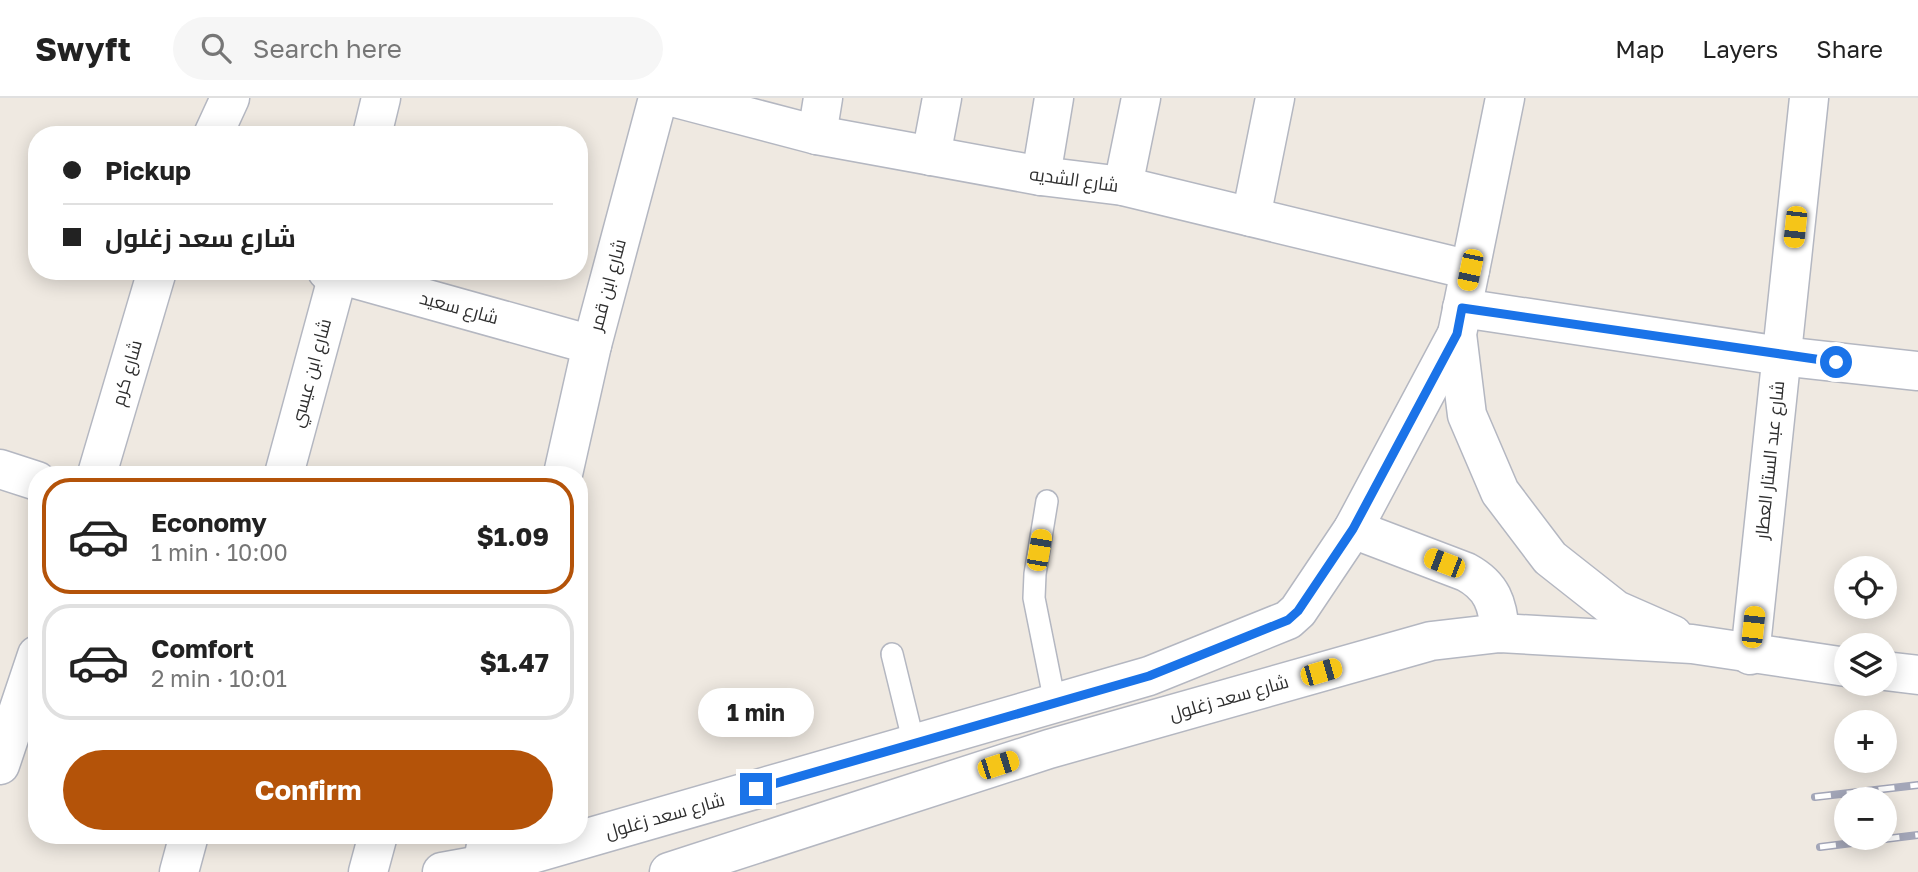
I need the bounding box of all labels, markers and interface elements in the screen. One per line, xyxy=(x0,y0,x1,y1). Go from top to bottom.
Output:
search box xyxy=(173,17,663,80)
text: Swyft xyxy=(35,29,131,68)
icon: search xyxy=(197,29,235,67)
text: Search here xyxy=(253,33,402,64)
text: Map xyxy=(1615,34,1664,63)
text: Layers xyxy=(1702,34,1778,63)
text: Share xyxy=(1816,34,1883,63)
text: Pickup xyxy=(105,155,191,186)
street label: شارع الشديه xyxy=(1028,162,1120,198)
car xyxy=(1783,205,1808,249)
text: شارع سعد زغلول xyxy=(105,222,296,253)
street label: شارع ابن قمر xyxy=(584,236,632,335)
car xyxy=(1456,247,1485,293)
street label: شارع سعيد xyxy=(417,286,501,330)
street label: شارع ابن عيسي xyxy=(285,316,338,430)
street label: شارع كرم xyxy=(106,337,148,409)
route start xyxy=(1820,346,1852,378)
street label: شارع عبد الستار العطار xyxy=(1750,380,1790,541)
icon: car xyxy=(67,505,130,568)
text: Economy xyxy=(151,507,267,538)
text: $1.09 xyxy=(476,521,549,552)
car xyxy=(1026,527,1053,573)
text: 1 min · 10:00 xyxy=(151,538,288,566)
car xyxy=(1421,546,1468,580)
map controls xyxy=(1834,556,1897,850)
button: locate xyxy=(1834,556,1897,619)
car xyxy=(1741,605,1766,649)
icon: car xyxy=(67,631,130,694)
text: Comfort xyxy=(151,633,254,664)
button: layers xyxy=(1834,633,1897,696)
text: $1.47 xyxy=(479,647,549,678)
car xyxy=(1298,656,1345,688)
text: 2 min · 10:01 xyxy=(151,664,287,692)
street label: شارع سعد زغلول xyxy=(1167,669,1291,727)
callout: 1 min xyxy=(698,688,814,736)
text: 1 min xyxy=(727,698,785,726)
button: + xyxy=(1834,710,1897,773)
car xyxy=(975,749,1022,781)
button: Confirm xyxy=(63,750,553,830)
route end xyxy=(740,773,772,805)
street label: شارع سعد زغلول xyxy=(603,787,727,845)
button: − xyxy=(1834,787,1897,850)

